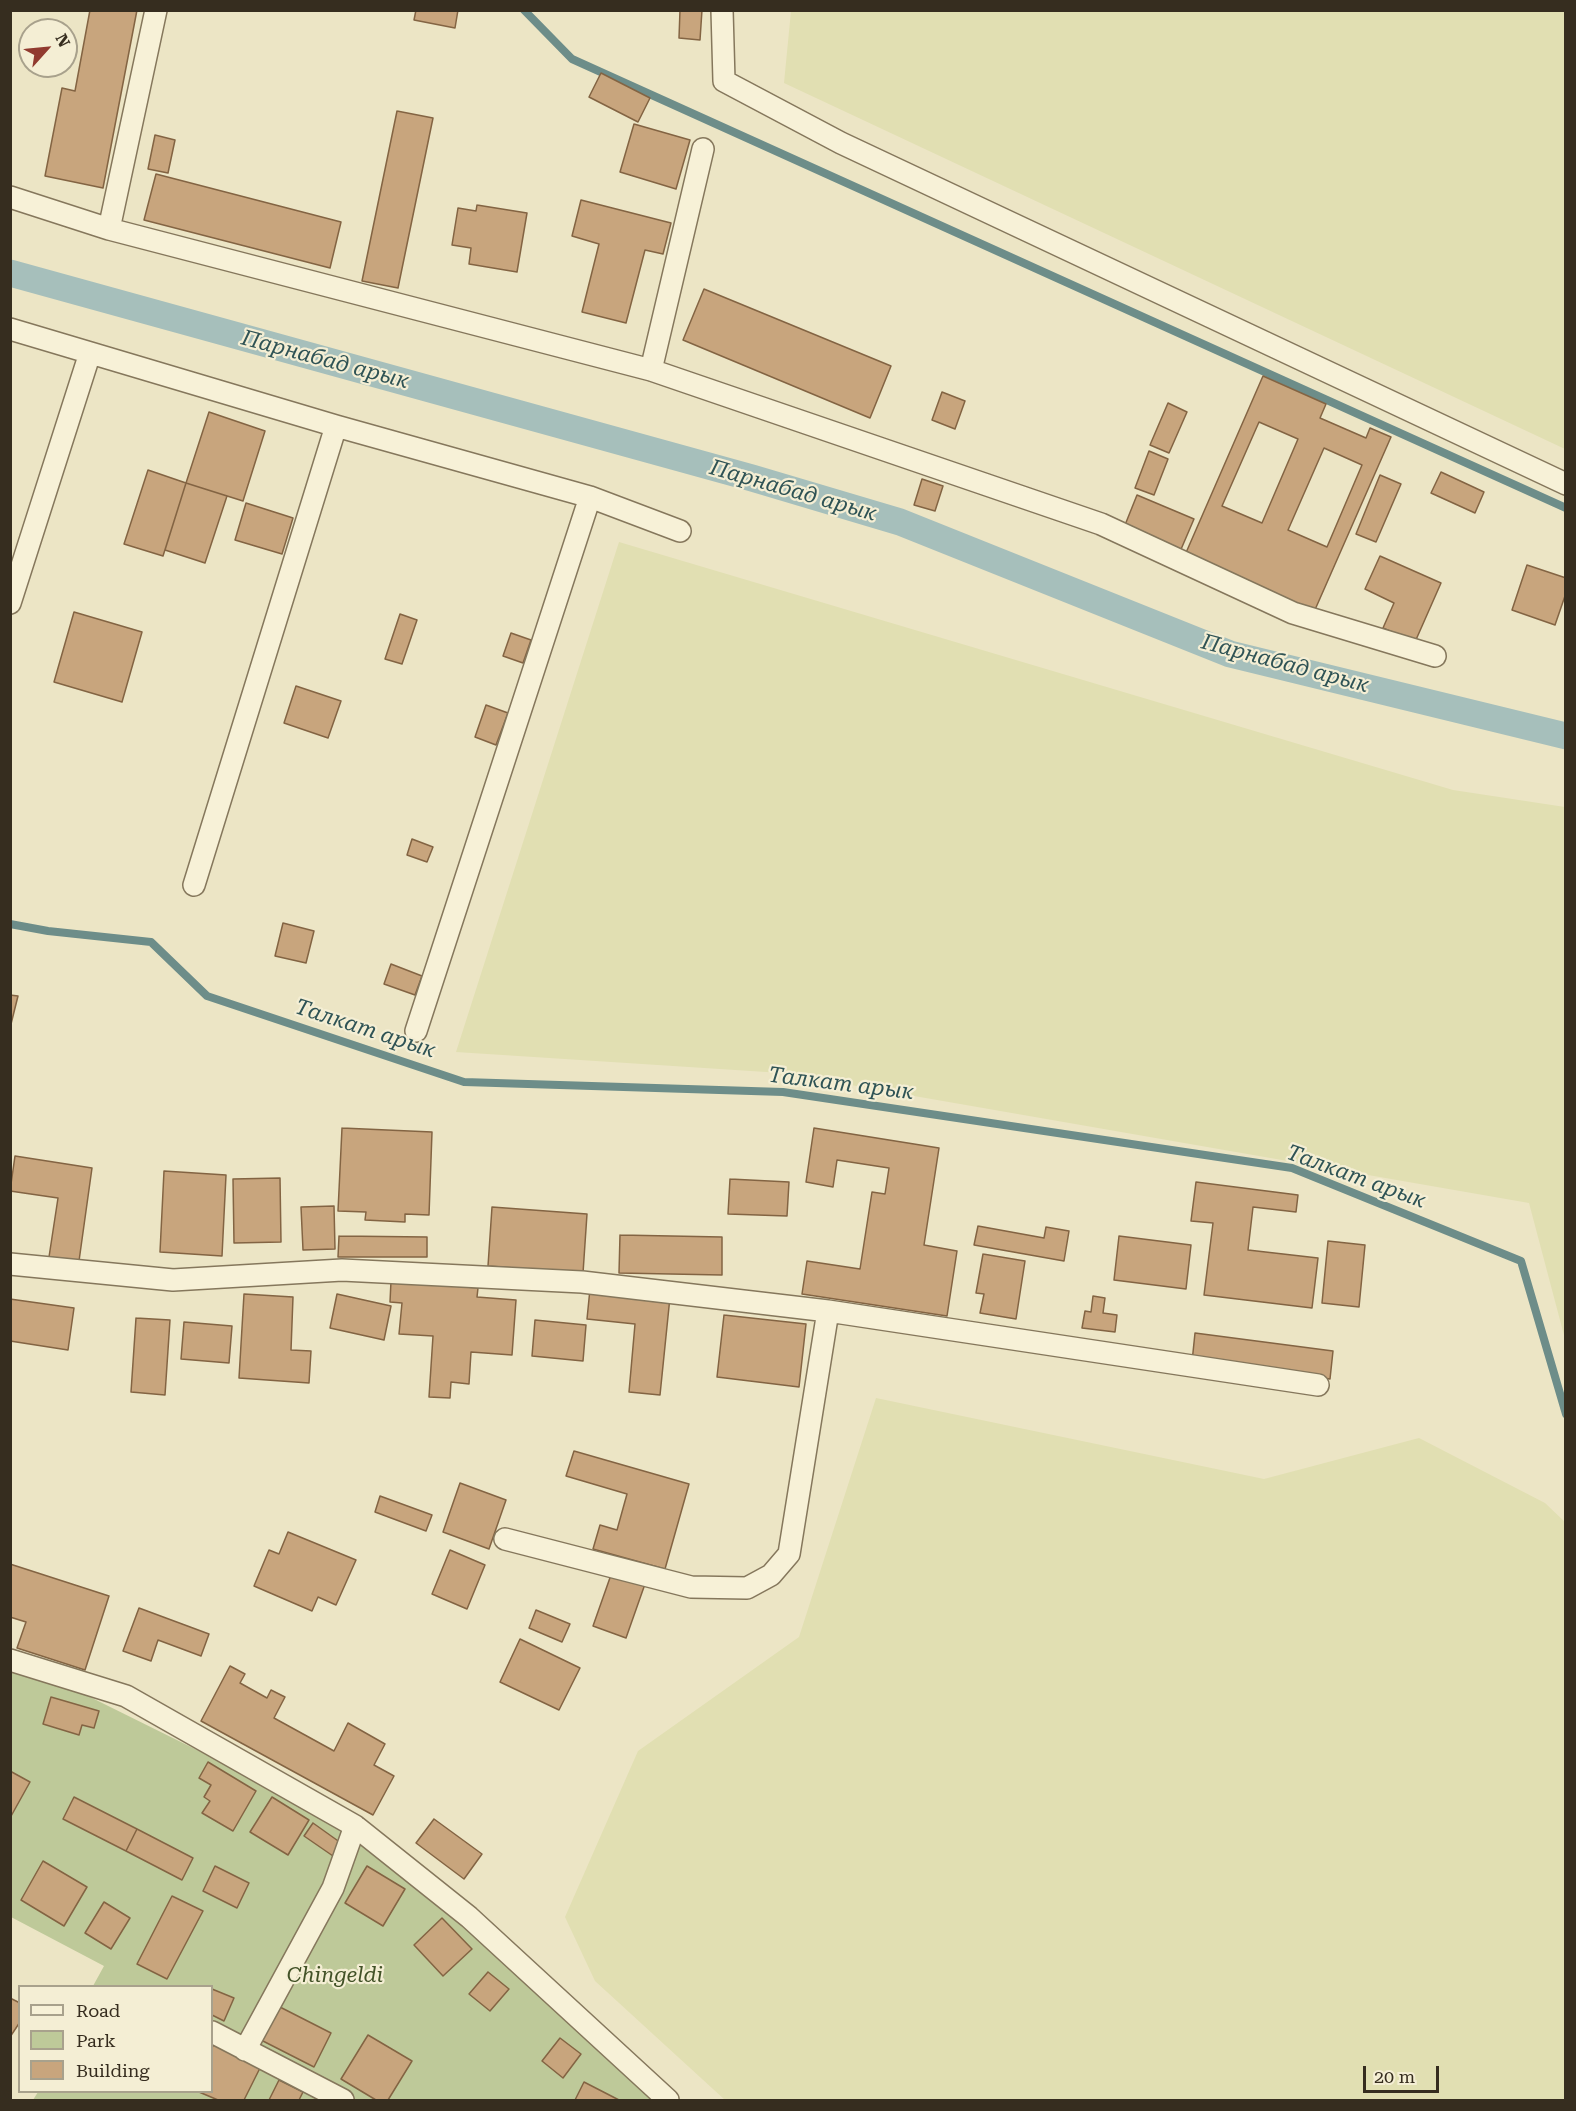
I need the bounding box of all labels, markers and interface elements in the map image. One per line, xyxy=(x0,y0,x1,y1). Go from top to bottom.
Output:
north arrow xyxy=(18,18,78,78)
text: N xyxy=(51,31,74,50)
water label: Парнабад арык xyxy=(238,325,412,395)
water label: Парнабад арык xyxy=(707,455,879,527)
water label: Парнабад арык xyxy=(1198,629,1372,699)
water label: Талкат арык xyxy=(291,994,439,1064)
water label: Талкат арык xyxy=(767,1062,915,1106)
water label: Талкат арык xyxy=(1283,1140,1429,1214)
park label: Chingeldi xyxy=(287,1963,383,1989)
legend xyxy=(18,1985,213,2093)
text: Road xyxy=(76,2000,120,2021)
text: Park xyxy=(76,2030,116,2051)
scale bar xyxy=(1366,2054,1442,2092)
text: Building xyxy=(76,2060,150,2081)
text: 20 m xyxy=(1374,2066,1415,2087)

